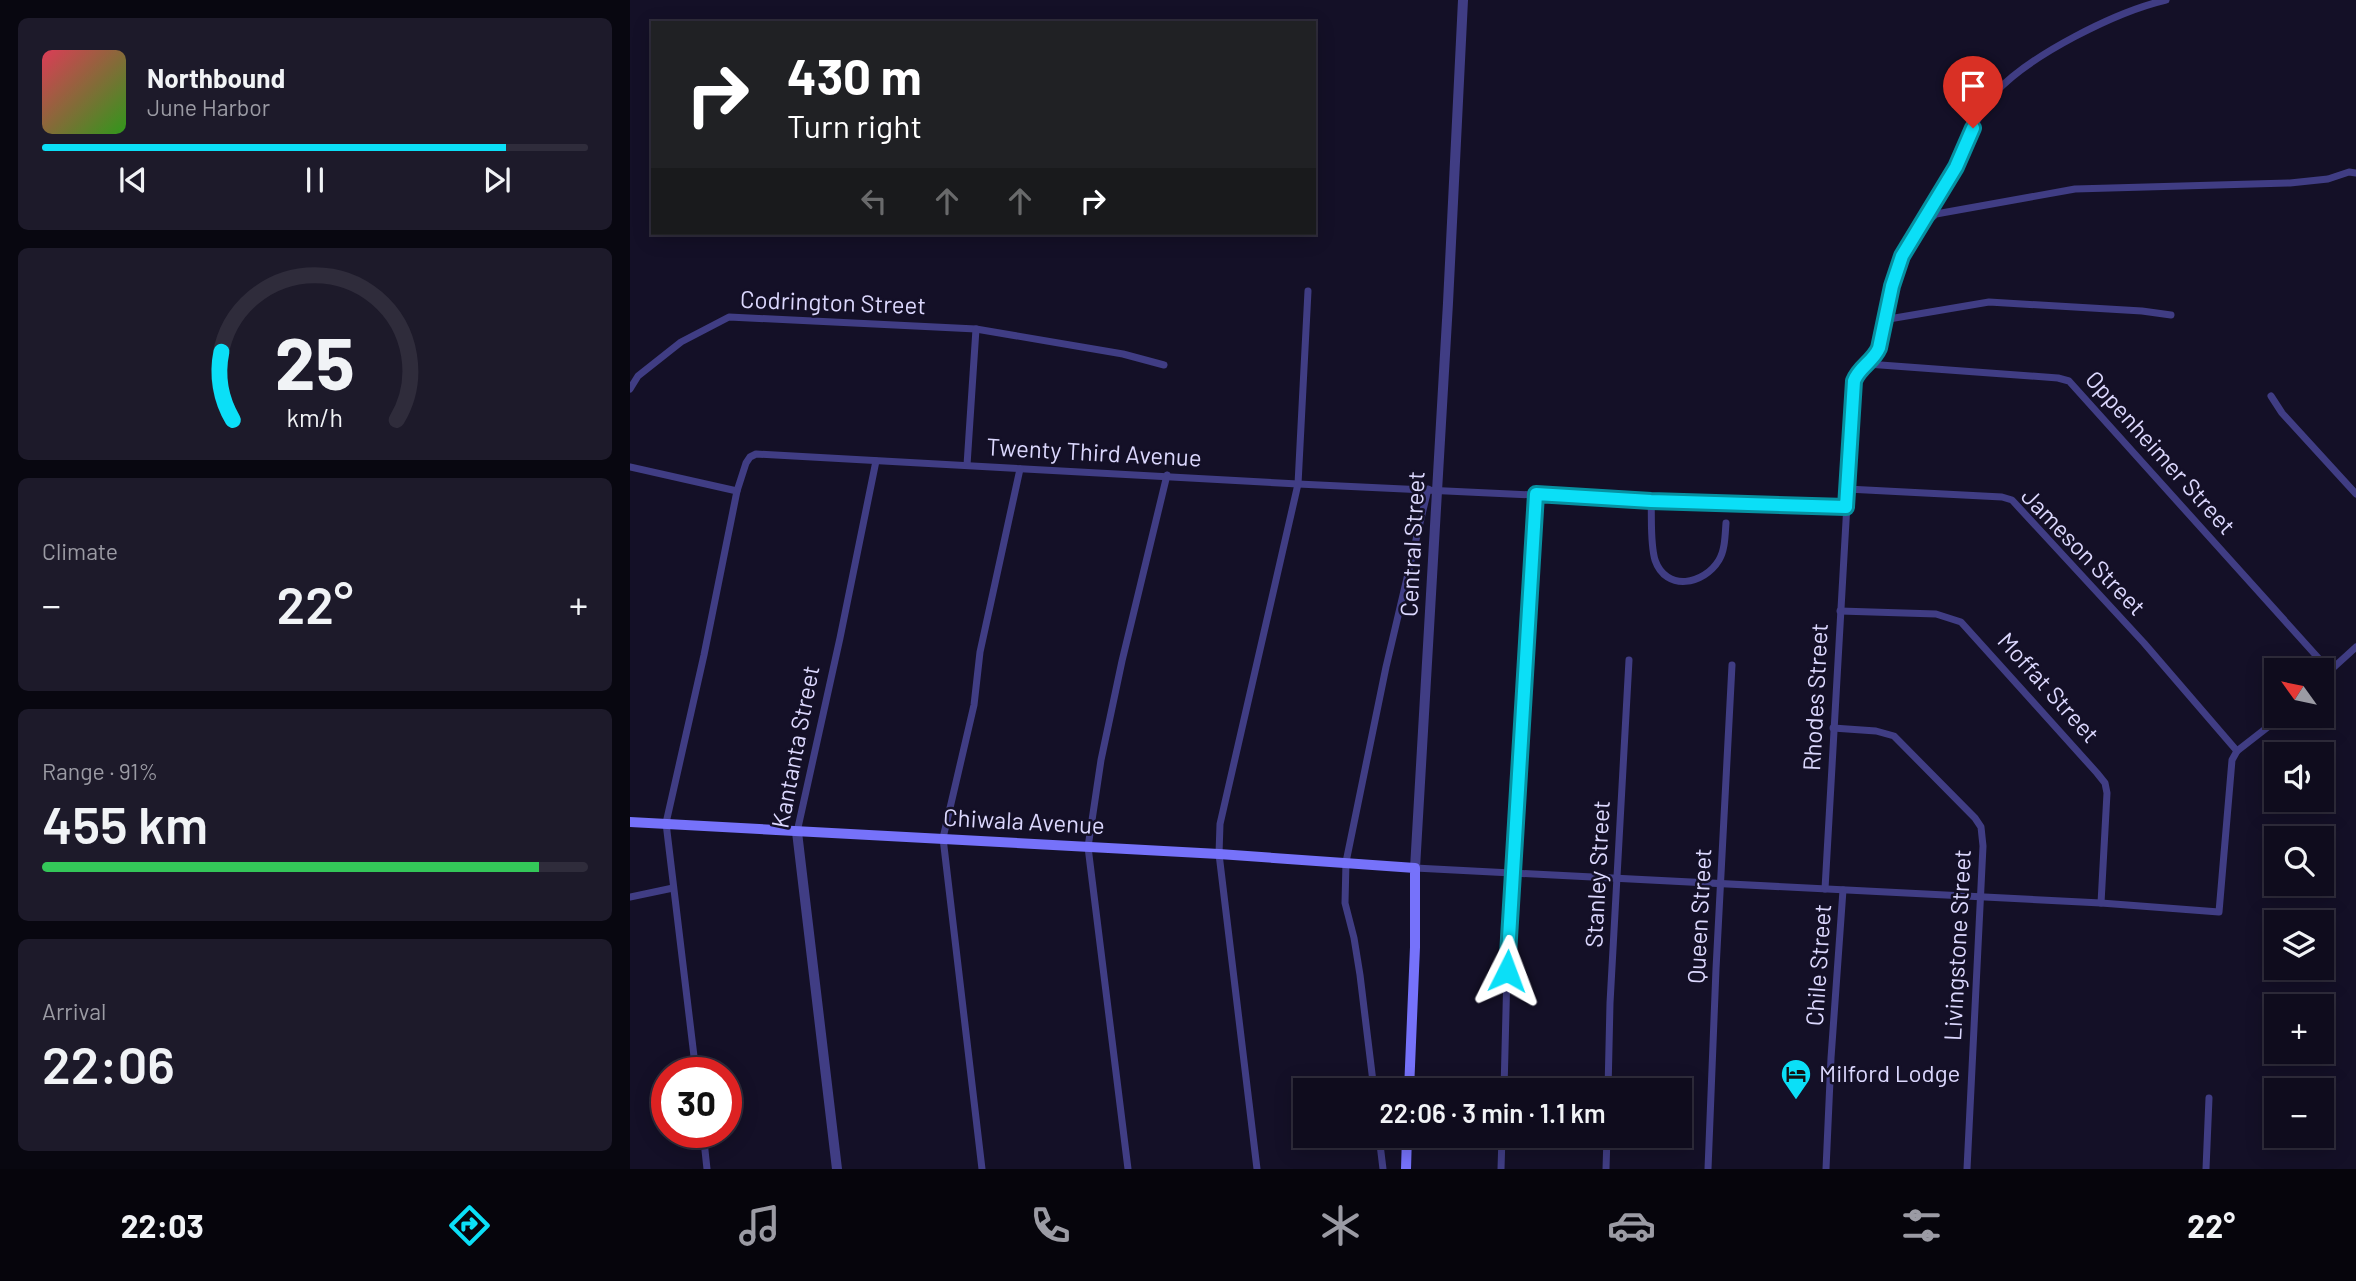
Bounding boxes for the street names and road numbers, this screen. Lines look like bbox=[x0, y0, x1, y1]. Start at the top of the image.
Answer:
street label: Codrington Street bbox=[740, 284, 927, 319]
street label: Oppenheimer Street bbox=[2080, 364, 2242, 540]
street label: Twenty Third Avenue bbox=[986, 431, 1202, 472]
street label: Central Street bbox=[1393, 470, 1430, 617]
street label: Jameson Street bbox=[2016, 481, 2152, 621]
street label: Rhodes Street bbox=[1796, 622, 1833, 772]
street label: Moffat Street bbox=[1992, 626, 2106, 748]
street label: Kantanta Street bbox=[765, 663, 825, 831]
street label: Stanley Street bbox=[1578, 800, 1615, 948]
street label: Chiwala Avenue bbox=[943, 802, 1106, 839]
street label: Queen Street bbox=[1680, 847, 1717, 984]
street label: Livingstone Street bbox=[1937, 848, 1976, 1041]
street label: Chile Street bbox=[1799, 903, 1836, 1027]

